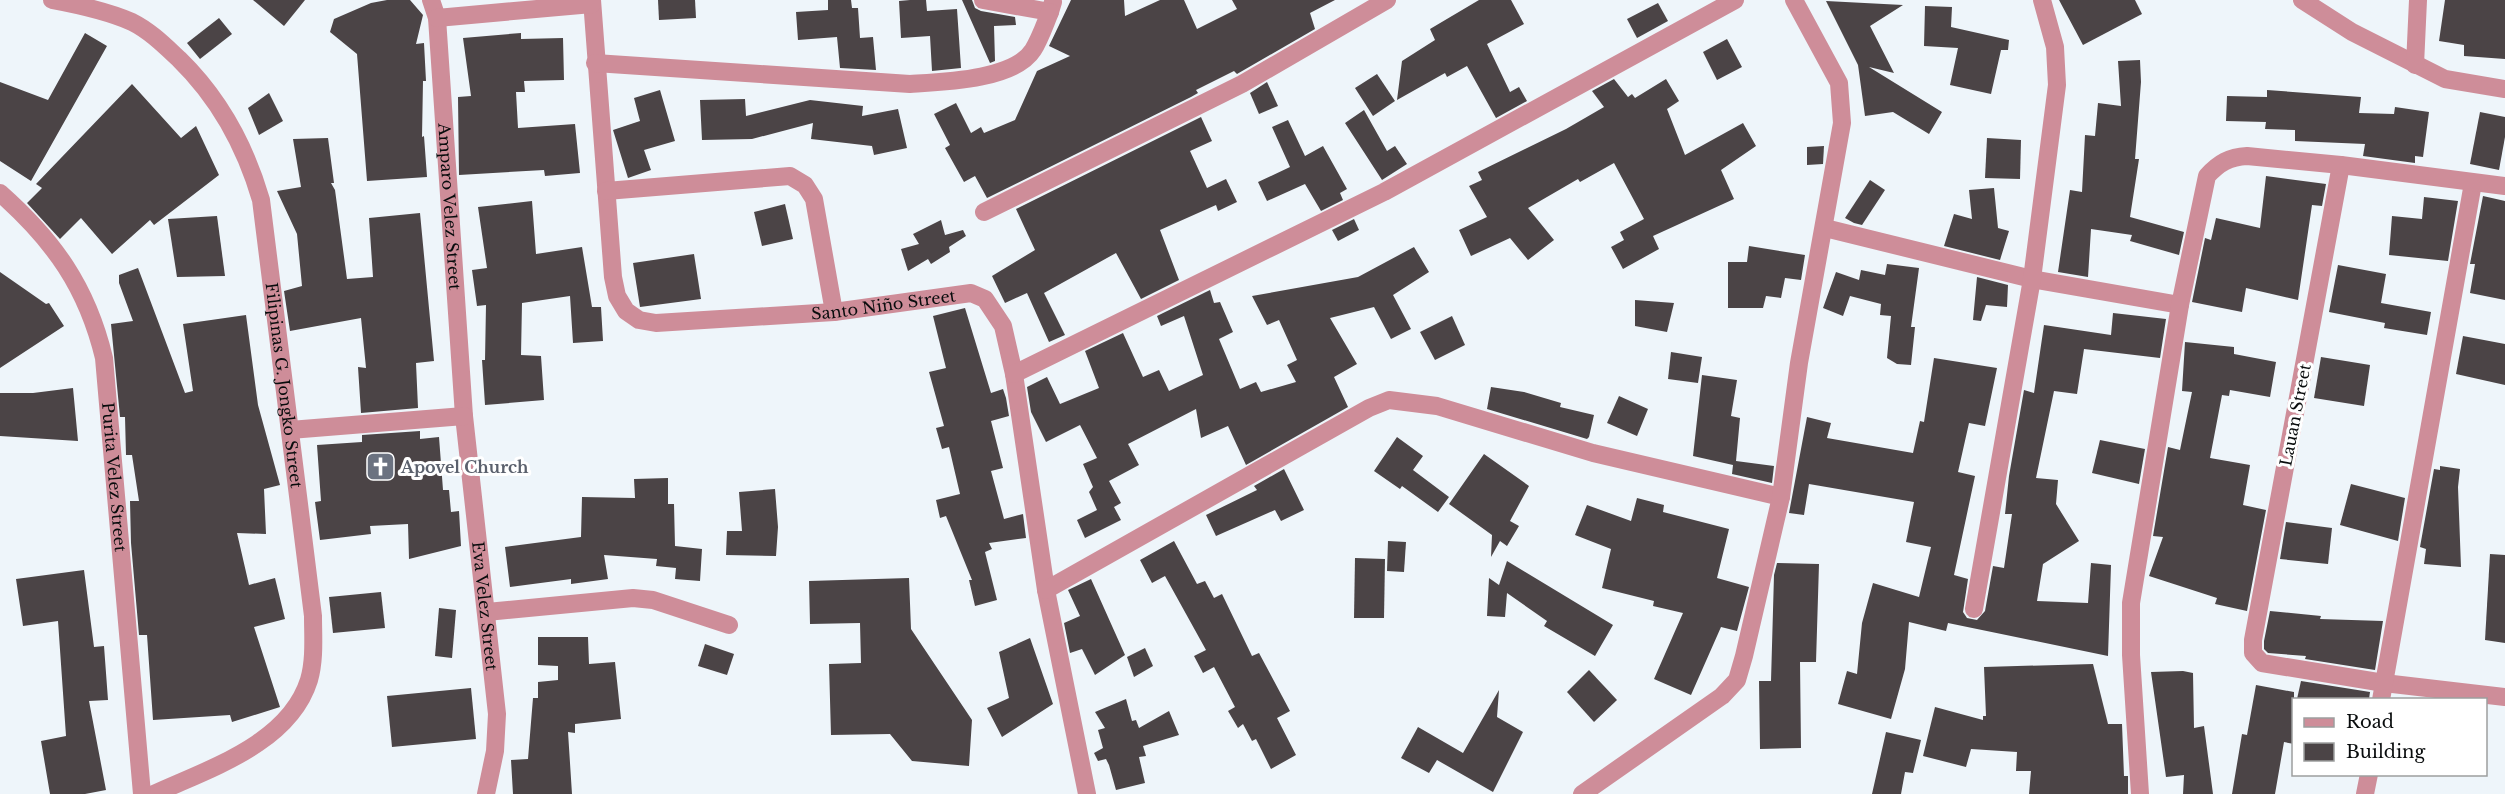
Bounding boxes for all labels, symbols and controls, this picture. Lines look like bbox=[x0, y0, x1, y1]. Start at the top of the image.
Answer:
street label: Amparo Velez Street bbox=[434, 121, 465, 291]
street label: Filipinas G. Jongko Street bbox=[261, 281, 307, 489]
street label: Santo Niño Street bbox=[811, 285, 957, 323]
street label: Lauan Street bbox=[2275, 362, 2315, 468]
street label: Purita Velez Street bbox=[98, 401, 131, 553]
church icon: Apovel Church bbox=[364, 451, 396, 483]
place label: Apovel Church bbox=[400, 457, 529, 477]
street label: Eva Velez Street bbox=[468, 540, 502, 672]
legend bbox=[2292, 698, 2487, 776]
text: Road bbox=[2346, 711, 2394, 733]
text: Building bbox=[2346, 741, 2425, 763]

